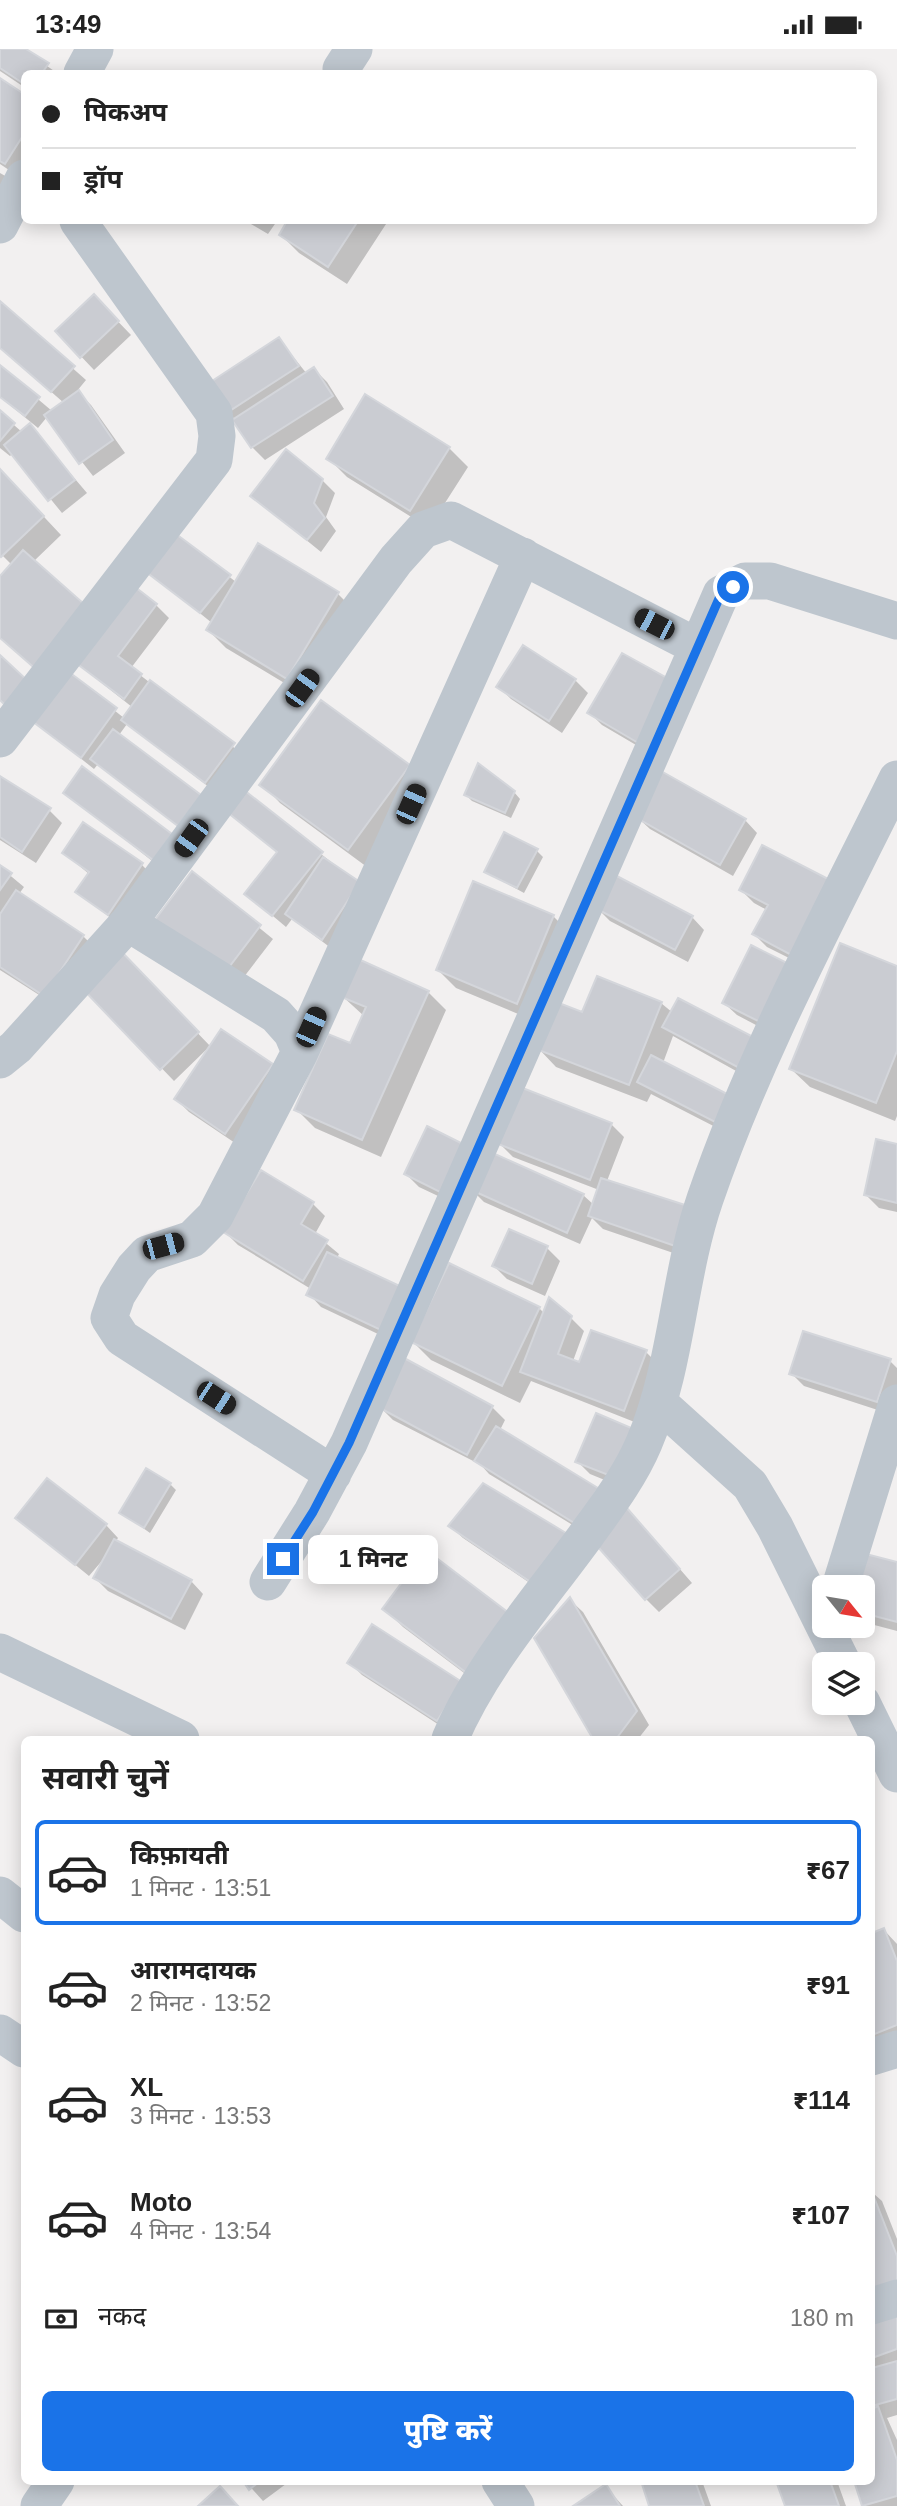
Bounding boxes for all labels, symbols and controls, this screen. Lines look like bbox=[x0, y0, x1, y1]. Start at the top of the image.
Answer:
text: 13:49 bbox=[35, 9, 102, 39]
text: पिकअप bbox=[84, 97, 167, 127]
text: ड्रॉप bbox=[84, 164, 122, 194]
route start bbox=[717, 571, 749, 603]
car bbox=[631, 605, 678, 643]
car bbox=[282, 665, 323, 711]
car bbox=[393, 781, 430, 827]
car bbox=[171, 815, 212, 861]
car bbox=[293, 1004, 330, 1050]
car bbox=[140, 1230, 187, 1262]
car bbox=[193, 1378, 240, 1418]
callout: 1 मिनट bbox=[308, 1535, 437, 1583]
route end bbox=[267, 1543, 299, 1575]
text: 1 मिनट bbox=[339, 1546, 407, 1572]
north arrow bbox=[812, 1575, 875, 1638]
map controls bbox=[812, 1575, 875, 1715]
button: layers bbox=[812, 1652, 875, 1715]
text: सवारी चुनें bbox=[42, 1760, 169, 1796]
text: किफ़ायती bbox=[130, 1840, 229, 1870]
icon: car bbox=[46, 1841, 109, 1904]
text: ₹67 bbox=[806, 1855, 850, 1885]
text: 1 मिनट · 13:51 bbox=[130, 1875, 271, 1901]
text: आरामदायक bbox=[130, 1955, 256, 1985]
icon: car bbox=[46, 1956, 109, 2019]
text: ₹91 bbox=[806, 1970, 850, 2000]
text: 2 मिनट · 13:52 bbox=[130, 1990, 271, 2016]
icon: car bbox=[46, 2071, 109, 2134]
text: XL bbox=[130, 2072, 163, 2102]
text: ₹114 bbox=[793, 2085, 850, 2115]
text: 3 मिनट · 13:53 bbox=[130, 2103, 271, 2129]
icon: car bbox=[46, 2186, 109, 2249]
text: Moto bbox=[130, 2187, 192, 2217]
text: ₹107 bbox=[792, 2200, 850, 2230]
text: 4 मिनट · 13:54 bbox=[130, 2218, 271, 2244]
icon: cash bbox=[42, 2300, 80, 2338]
text: नकद bbox=[98, 2301, 146, 2331]
text: 180 m bbox=[790, 2305, 854, 2331]
button: पुष्टि करें bbox=[42, 2391, 854, 2471]

